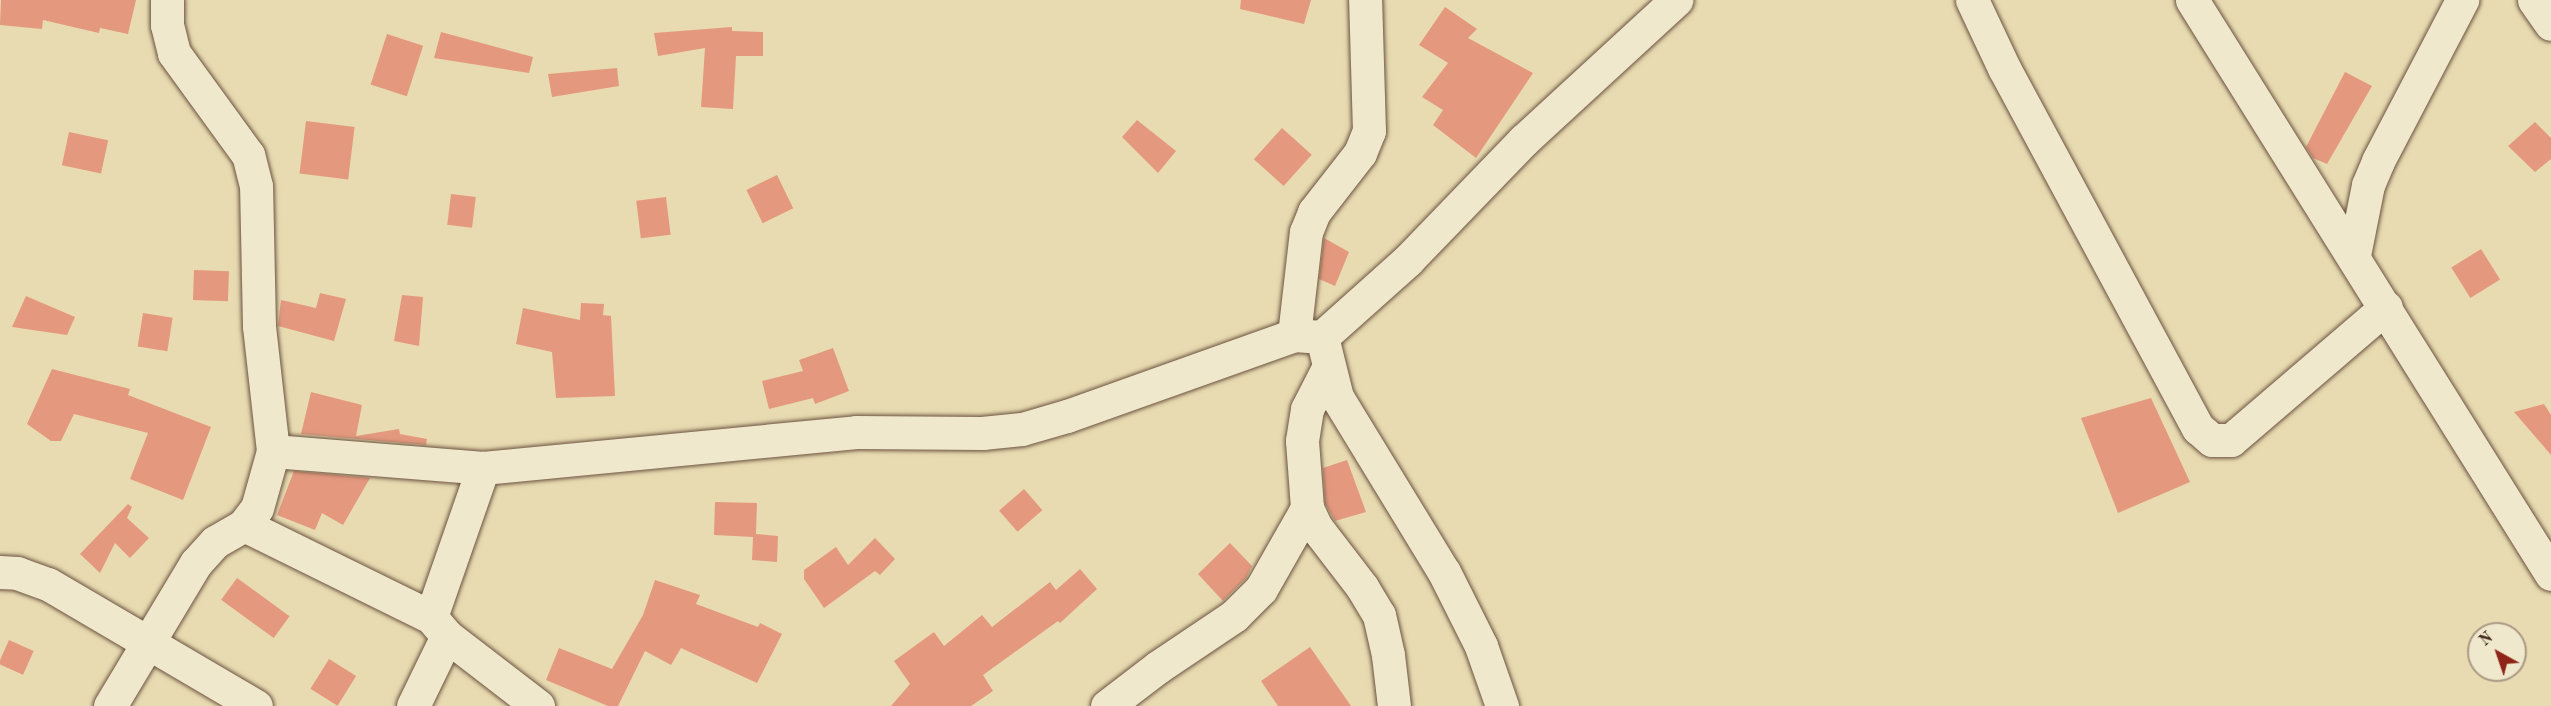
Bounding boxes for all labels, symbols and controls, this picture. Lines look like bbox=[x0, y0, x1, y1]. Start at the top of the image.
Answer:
north arrow bbox=[2467, 622, 2527, 682]
text: N bbox=[2477, 630, 2497, 650]

